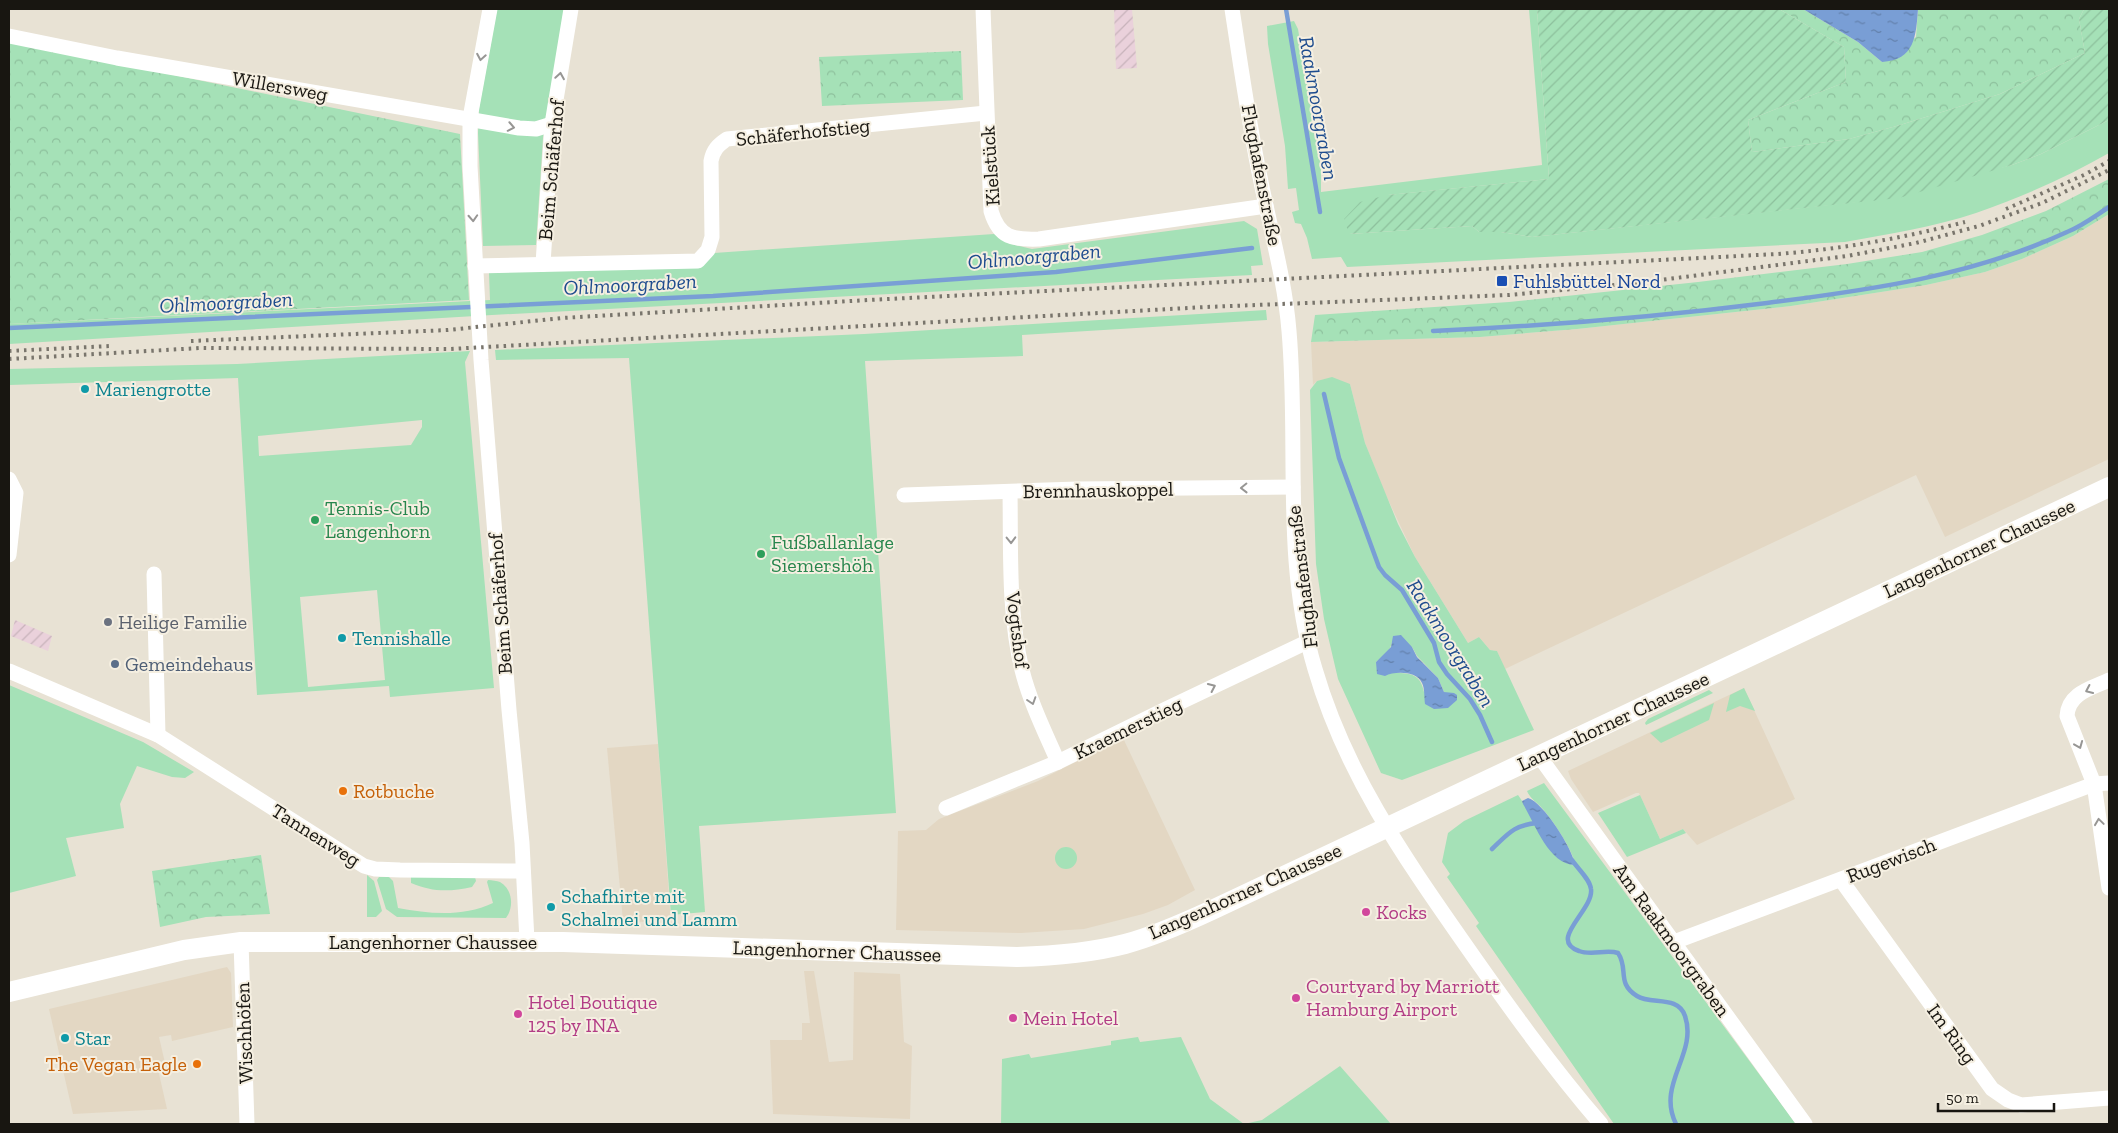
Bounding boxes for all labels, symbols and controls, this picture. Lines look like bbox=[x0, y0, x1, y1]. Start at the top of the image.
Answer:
water label: Raakmoorgraben bbox=[1294, 34, 1344, 182]
one-way arrow bbox=[476, 52, 486, 61]
street label: Willersweg bbox=[230, 66, 330, 106]
one-way arrow bbox=[554, 72, 564, 81]
street label: Beim Schäferhof bbox=[533, 97, 569, 241]
street label: Flughafenstraße bbox=[1237, 102, 1287, 248]
street label: Schäferhofstieg bbox=[735, 113, 871, 151]
one-way arrow bbox=[507, 121, 515, 131]
street label: Kielstück bbox=[975, 125, 1005, 207]
one-way arrow bbox=[467, 214, 478, 222]
water label: Ohlmoorgraben bbox=[966, 238, 1102, 274]
water label: Ohlmoorgraben bbox=[563, 268, 697, 300]
place label: Fuhlsbüttel Nord bbox=[1513, 269, 1661, 293]
marker: Fuhlsbüttel Nord bbox=[1495, 274, 1509, 288]
water label: Ohlmoorgraben bbox=[159, 286, 293, 318]
place label: Mariengrotte bbox=[95, 377, 211, 401]
marker: Mariengrotte bbox=[79, 383, 91, 395]
street label: Brennhauskoppel bbox=[1022, 477, 1174, 503]
one-way arrow bbox=[1240, 483, 1248, 493]
street label: Langenhorner Chaussee bbox=[1879, 493, 2079, 603]
place label: Tennis-Club Langenhorn bbox=[325, 496, 431, 543]
street label: Flughafenstraße bbox=[1281, 504, 1323, 650]
marker: Tennis-Club Langenhorn bbox=[309, 514, 321, 526]
place label: Fußballanlage Siemershöh bbox=[771, 530, 894, 577]
street label: Beim Schäferhof bbox=[483, 531, 517, 675]
one-way arrow bbox=[1006, 537, 1016, 545]
marker: Fußballanlage Siemershöh bbox=[755, 548, 767, 560]
water label: Raakmoorgraben bbox=[1402, 574, 1500, 712]
street label: Vogtshof bbox=[1001, 589, 1035, 671]
place label: Heilige Familie bbox=[118, 610, 247, 634]
marker: Heilige Familie bbox=[102, 616, 114, 628]
place label: Tennishalle bbox=[352, 626, 451, 650]
marker: Tennishalle bbox=[336, 632, 348, 644]
place label: Gemeindehaus bbox=[125, 652, 253, 676]
marker: Gemeindehaus bbox=[109, 658, 121, 670]
street label: Langenhorner Chaussee bbox=[1513, 666, 1713, 776]
one-way arrow bbox=[1207, 683, 1216, 693]
one-way arrow bbox=[2085, 683, 2094, 694]
street label: Kraemerstieg bbox=[1070, 691, 1186, 765]
one-way arrow bbox=[1026, 696, 1036, 704]
one-way arrow bbox=[2073, 740, 2083, 749]
place label: Rotbuche bbox=[353, 779, 435, 803]
marker: Rotbuche bbox=[337, 785, 349, 797]
street label: Tannenweg bbox=[267, 798, 365, 872]
one-way arrow bbox=[2094, 818, 2105, 826]
street label: Rugewisch bbox=[1843, 832, 1940, 888]
street label: Langenhorner Chaussee bbox=[1145, 838, 1345, 944]
street label: Am Raakmoorgraben bbox=[1608, 859, 1736, 1022]
place label: Schafhirte mit Schalmei und Lamm bbox=[561, 884, 738, 931]
place label: Kocks bbox=[1376, 900, 1427, 924]
marker: Schafhirte mit Schalmei und Lamm bbox=[545, 901, 557, 913]
marker: Kocks bbox=[1360, 906, 1372, 918]
street label: Langenhorner Chaussee bbox=[329, 930, 537, 954]
street label: Langenhorner Chaussee bbox=[732, 935, 942, 967]
place label: Courtyard by Marriott Hamburg Airport bbox=[1306, 974, 1500, 1021]
street label: Wischhöfen bbox=[230, 981, 258, 1084]
place label: Hotel Boutique 125 by INA bbox=[528, 990, 657, 1037]
marker: Courtyard by Marriott Hamburg Airport bbox=[1290, 992, 1302, 1004]
street label: Im Ring bbox=[1922, 999, 1982, 1069]
place label: Mein Hotel bbox=[1023, 1006, 1118, 1030]
marker: Hotel Boutique 125 by INA bbox=[512, 1008, 524, 1020]
marker: Mein Hotel bbox=[1007, 1012, 1019, 1024]
place label: Star bbox=[75, 1026, 111, 1050]
marker: Star bbox=[59, 1032, 71, 1044]
place label: The Vegan Eagle bbox=[45, 1052, 187, 1076]
marker: The Vegan Eagle bbox=[191, 1058, 203, 1070]
scale bar bbox=[1938, 1080, 2054, 1112]
text: 50 m bbox=[1946, 1089, 1979, 1107]

